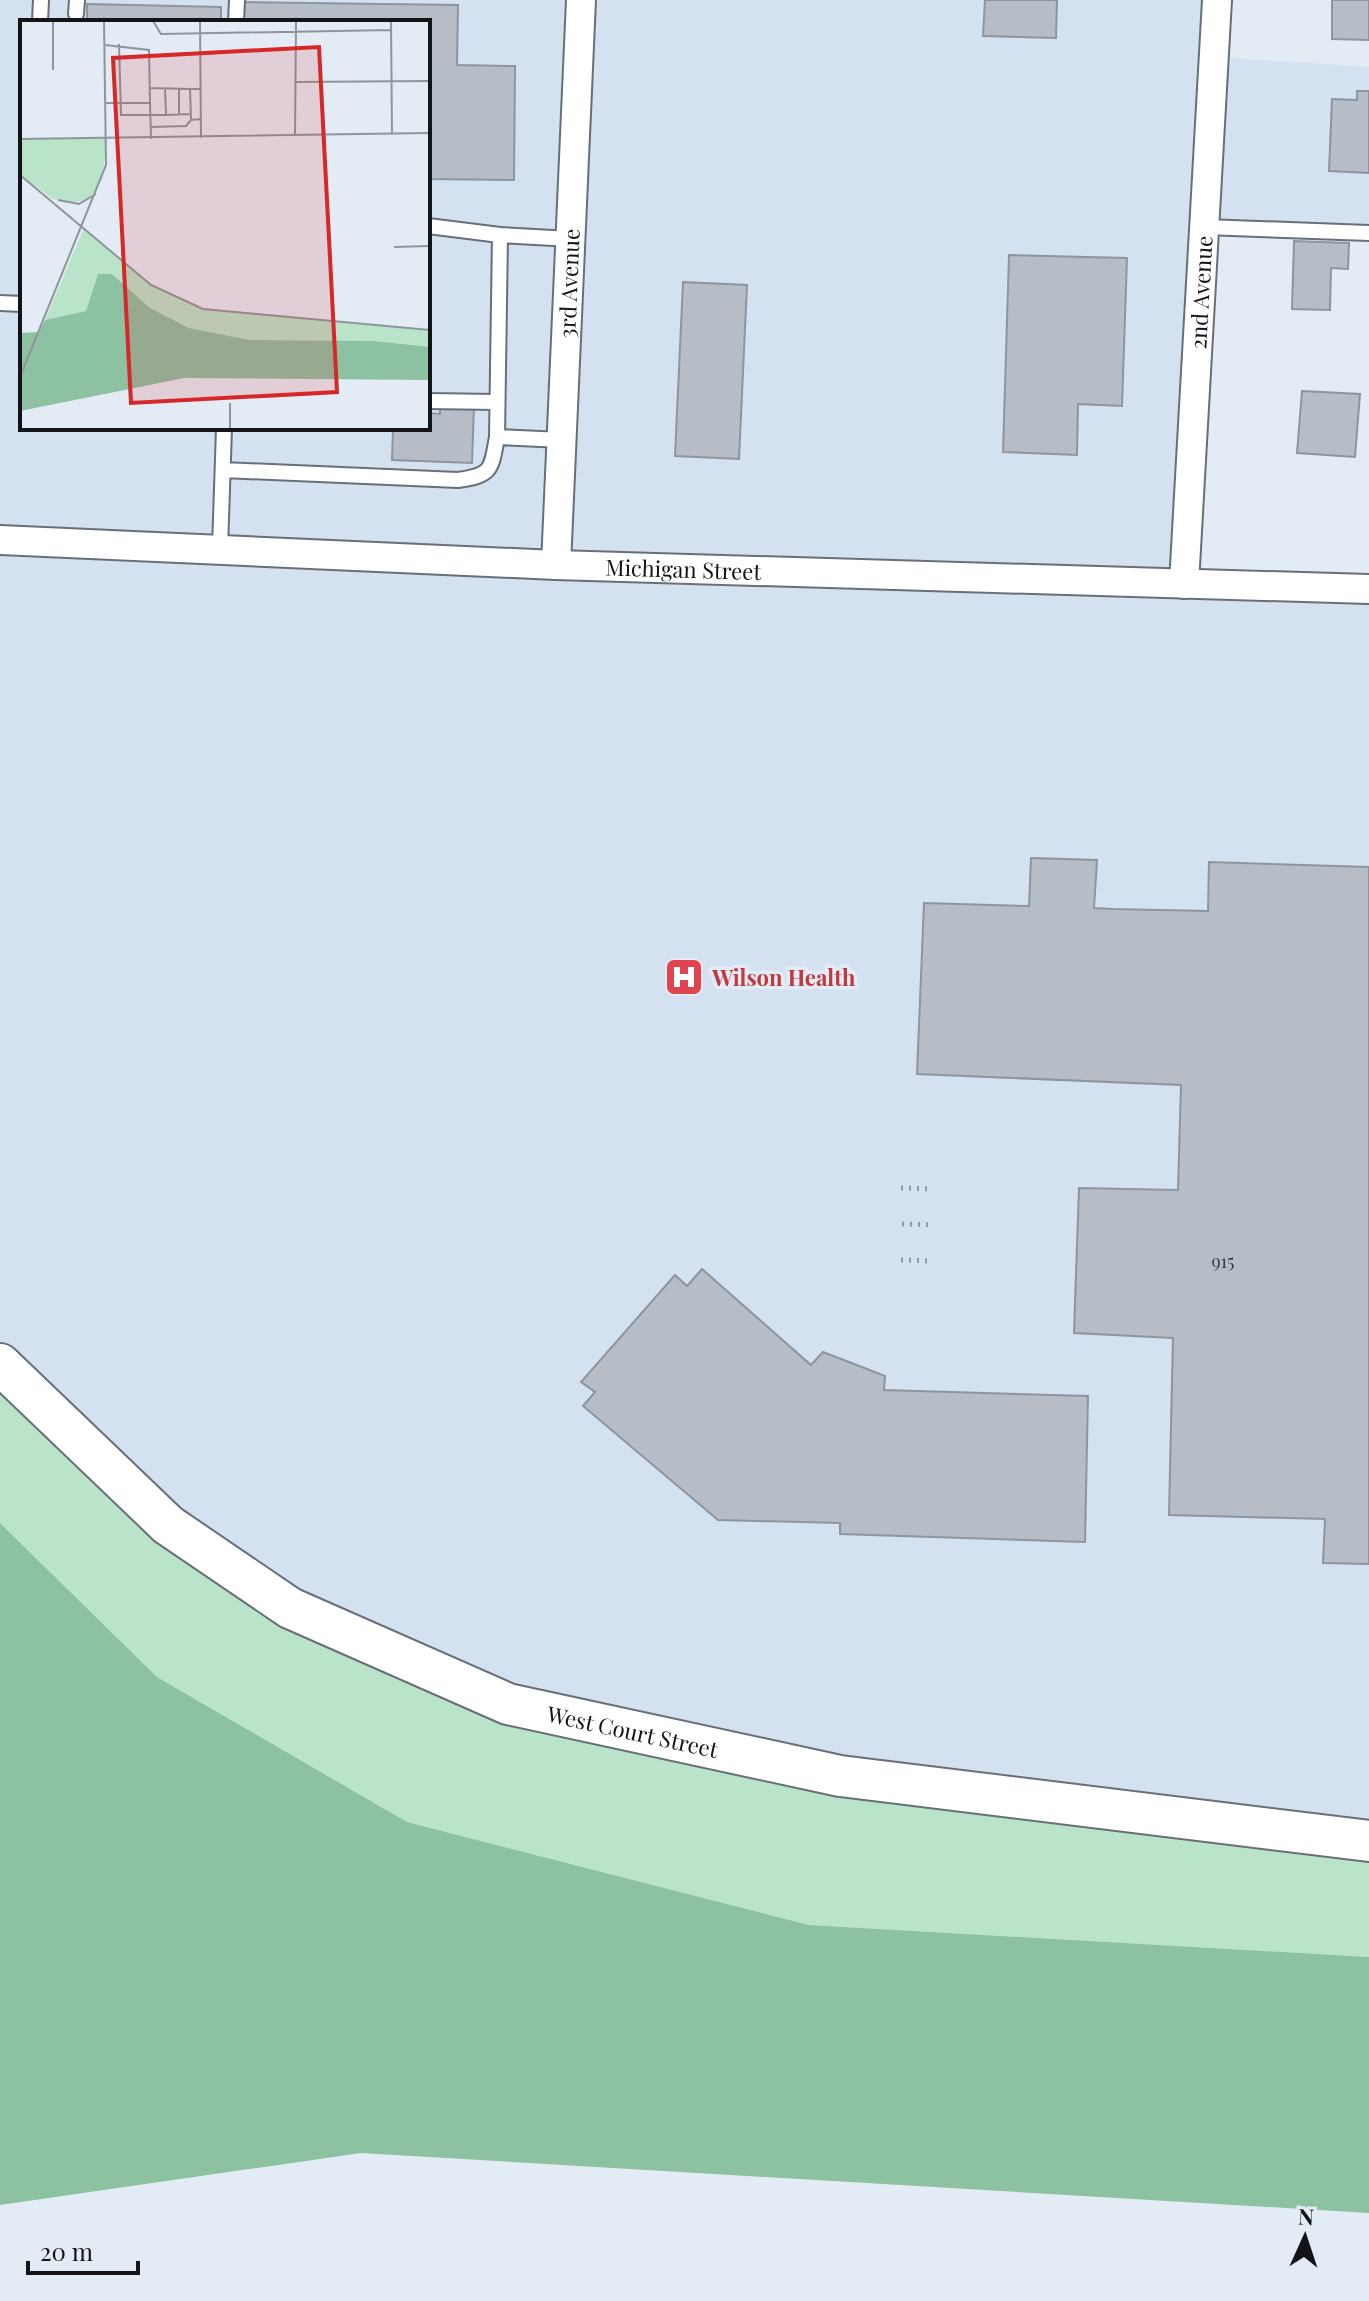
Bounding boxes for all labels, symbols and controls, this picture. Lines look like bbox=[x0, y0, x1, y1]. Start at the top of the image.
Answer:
inset map bbox=[20, 20, 430, 430]
street label: 3rd Avenue bbox=[551, 228, 586, 339]
street label: 2nd Avenue bbox=[1182, 235, 1219, 350]
street label: Michigan Street bbox=[605, 551, 763, 586]
hospital icon: Wilson Health bbox=[663, 956, 705, 998]
place label: Wilson Health bbox=[711, 962, 856, 992]
house number: 915 bbox=[1211, 1249, 1235, 1273]
street label: West Court Street bbox=[543, 1698, 722, 1764]
north arrow bbox=[1265, 2197, 1345, 2277]
text: N bbox=[1297, 2201, 1315, 2231]
scale bar bbox=[28, 2225, 138, 2275]
text: 20 m bbox=[40, 2235, 93, 2267]

